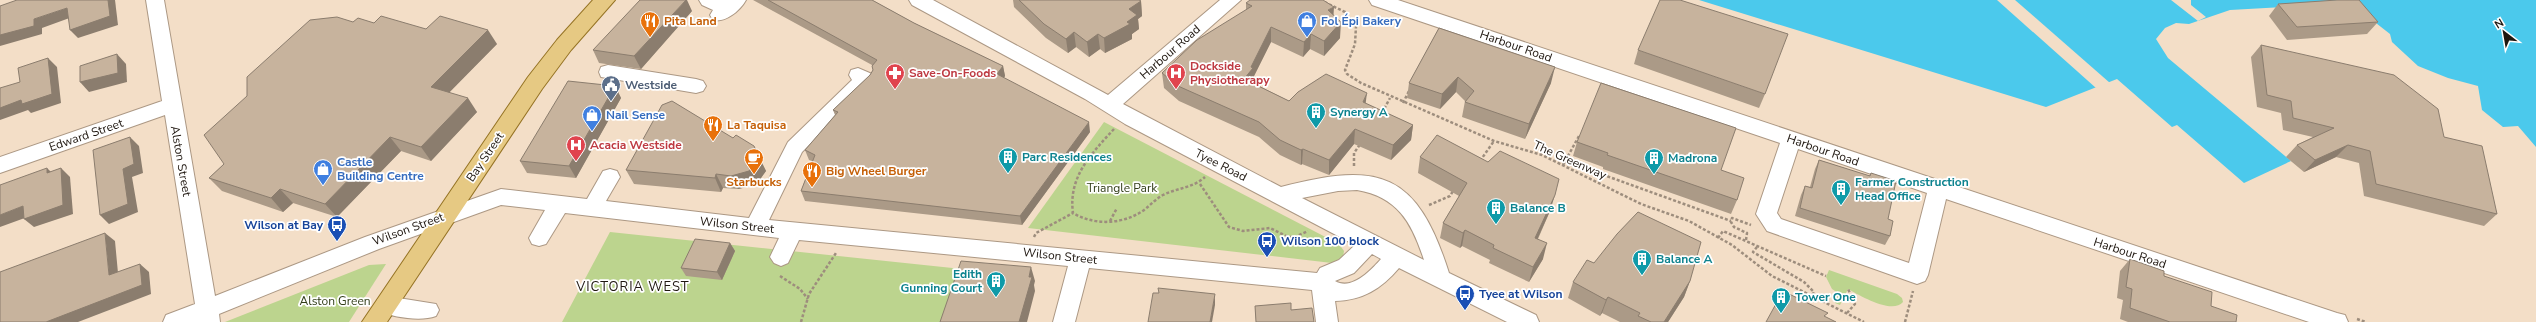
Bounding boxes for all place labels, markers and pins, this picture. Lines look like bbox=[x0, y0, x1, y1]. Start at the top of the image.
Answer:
restaurant icon: Pita Land bbox=[639, 10, 661, 38]
shop icon: Fol Épi Bakery bbox=[1296, 10, 1318, 38]
place label: Pita Land bbox=[664, 13, 717, 29]
place label: Fol Épi Bakery bbox=[1321, 13, 1402, 29]
place label: Dockside Physiotherapy bbox=[1190, 58, 1270, 88]
pharmacy icon: Save-On-Foods bbox=[884, 62, 906, 90]
hospital icon: Dockside Physiotherapy bbox=[1165, 62, 1187, 90]
place label: Save-On-Foods bbox=[909, 65, 996, 81]
public building icon: Westside bbox=[600, 74, 622, 102]
place label: Westside bbox=[625, 77, 678, 93]
building icon: Synergy A bbox=[1305, 101, 1327, 129]
shop icon: Nail Sense bbox=[581, 104, 603, 132]
place label: Synergy A bbox=[1330, 104, 1388, 120]
place label: Nail Sense bbox=[606, 107, 666, 123]
restaurant icon: La Taquisa bbox=[702, 114, 724, 142]
place label: La Taquisa bbox=[727, 117, 786, 133]
hospital icon: Acacia Westside bbox=[565, 134, 587, 162]
place label: Acacia Westside bbox=[590, 137, 682, 153]
building icon: Parc Residences bbox=[997, 146, 1019, 174]
cafe icon: Starbucks bbox=[743, 147, 765, 175]
building icon: Madrona bbox=[1643, 147, 1665, 175]
place label: Parc Residences bbox=[1022, 149, 1112, 165]
place label: Madrona bbox=[1668, 150, 1717, 166]
place label: Castle Building Centre bbox=[337, 154, 424, 184]
shop icon: Castle Building Centre bbox=[312, 158, 334, 186]
restaurant icon: Big Wheel Burger bbox=[801, 160, 823, 188]
place label: Big Wheel Burger bbox=[826, 163, 927, 179]
place label: Starbucks bbox=[726, 174, 782, 190]
place label: Farmer Construction Head Office bbox=[1855, 174, 1969, 204]
building icon: Farmer Construction Head Office bbox=[1830, 178, 1852, 206]
building icon: Balance B bbox=[1485, 197, 1507, 225]
place label: Balance B bbox=[1510, 200, 1566, 216]
bus stop icon: Wilson at Bay bbox=[326, 214, 348, 242]
place label: Wilson at Bay bbox=[244, 217, 324, 233]
bus stop icon: Wilson 100 block bbox=[1256, 230, 1278, 258]
place label: Wilson 100 block bbox=[1281, 233, 1380, 249]
building icon: Balance A bbox=[1631, 248, 1653, 276]
place label: Balance A bbox=[1656, 251, 1713, 267]
place label: Edith Gunning Court bbox=[900, 266, 982, 296]
building icon: Edith Gunning Court bbox=[985, 270, 1007, 298]
bus stop icon: Tyee at Wilson bbox=[1454, 283, 1476, 311]
place label: Tyee at Wilson bbox=[1479, 286, 1563, 302]
building icon: Tower One bbox=[1770, 286, 1792, 314]
place label: Tower One bbox=[1795, 289, 1856, 305]

